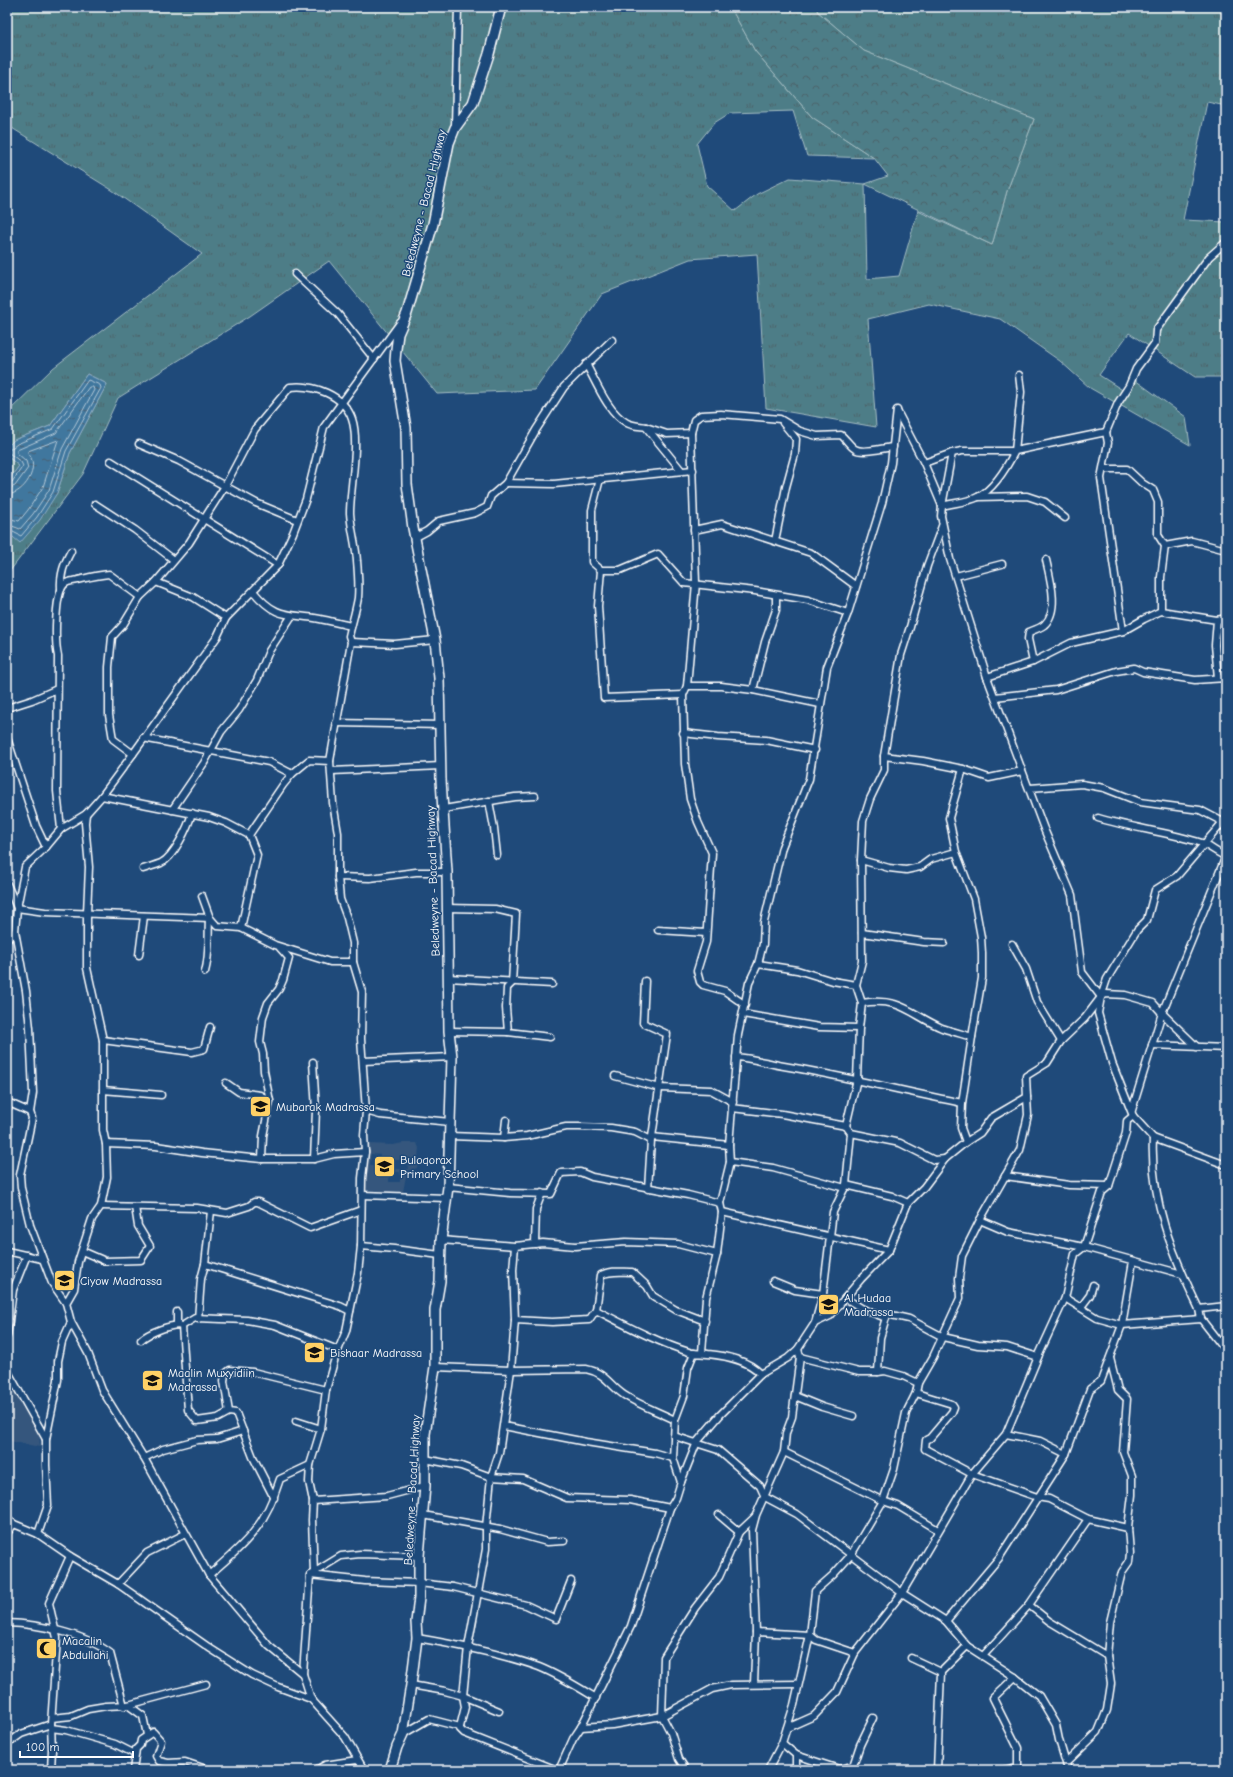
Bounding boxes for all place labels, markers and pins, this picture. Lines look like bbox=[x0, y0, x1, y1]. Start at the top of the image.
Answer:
school or university icon: Mubarak Madrassa bbox=[247, 1094, 273, 1120]
place label: Mubarak Madrassa bbox=[276, 1100, 375, 1114]
place label: Buloqorax Primary School bbox=[400, 1153, 479, 1181]
school or university icon: Buloqorax Primary School bbox=[371, 1154, 397, 1180]
school or university icon: Ciyow Madrassa bbox=[51, 1268, 77, 1294]
place label: Ciyow Madrassa bbox=[80, 1274, 162, 1288]
place label: Al Hudaa Madrassa bbox=[844, 1291, 893, 1319]
school or university icon: Al Hudaa Madrassa bbox=[816, 1292, 842, 1318]
school or university icon: Bishaar Madrassa bbox=[302, 1340, 328, 1366]
place label: Bishaar Madrassa bbox=[330, 1346, 422, 1360]
place label: Maalin Muxyidiin Madrassa bbox=[168, 1366, 255, 1394]
school or university icon: Maalin Muxyidiin Madrassa bbox=[140, 1367, 166, 1393]
place label: Macalin Abdullahi bbox=[62, 1634, 109, 1662]
mosque icon: Macalin Abdullahi bbox=[33, 1635, 59, 1661]

